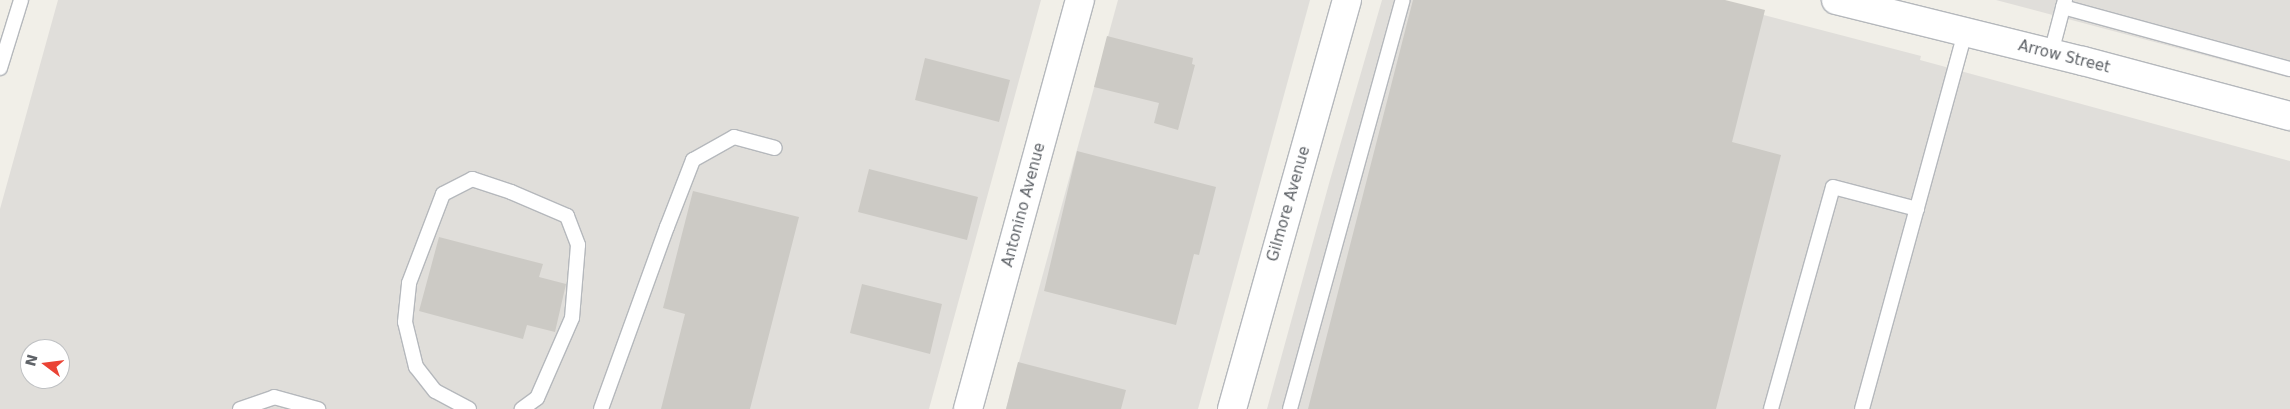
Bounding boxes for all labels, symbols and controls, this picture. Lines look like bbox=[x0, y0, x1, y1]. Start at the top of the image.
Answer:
street label: Arrow Street bbox=[2016, 37, 2112, 77]
street label: Antonino Avenue bbox=[999, 141, 1049, 269]
street label: Gilmore Avenue bbox=[1264, 144, 1314, 264]
north arrow bbox=[20, 339, 70, 389]
text: N bbox=[22, 353, 41, 368]

